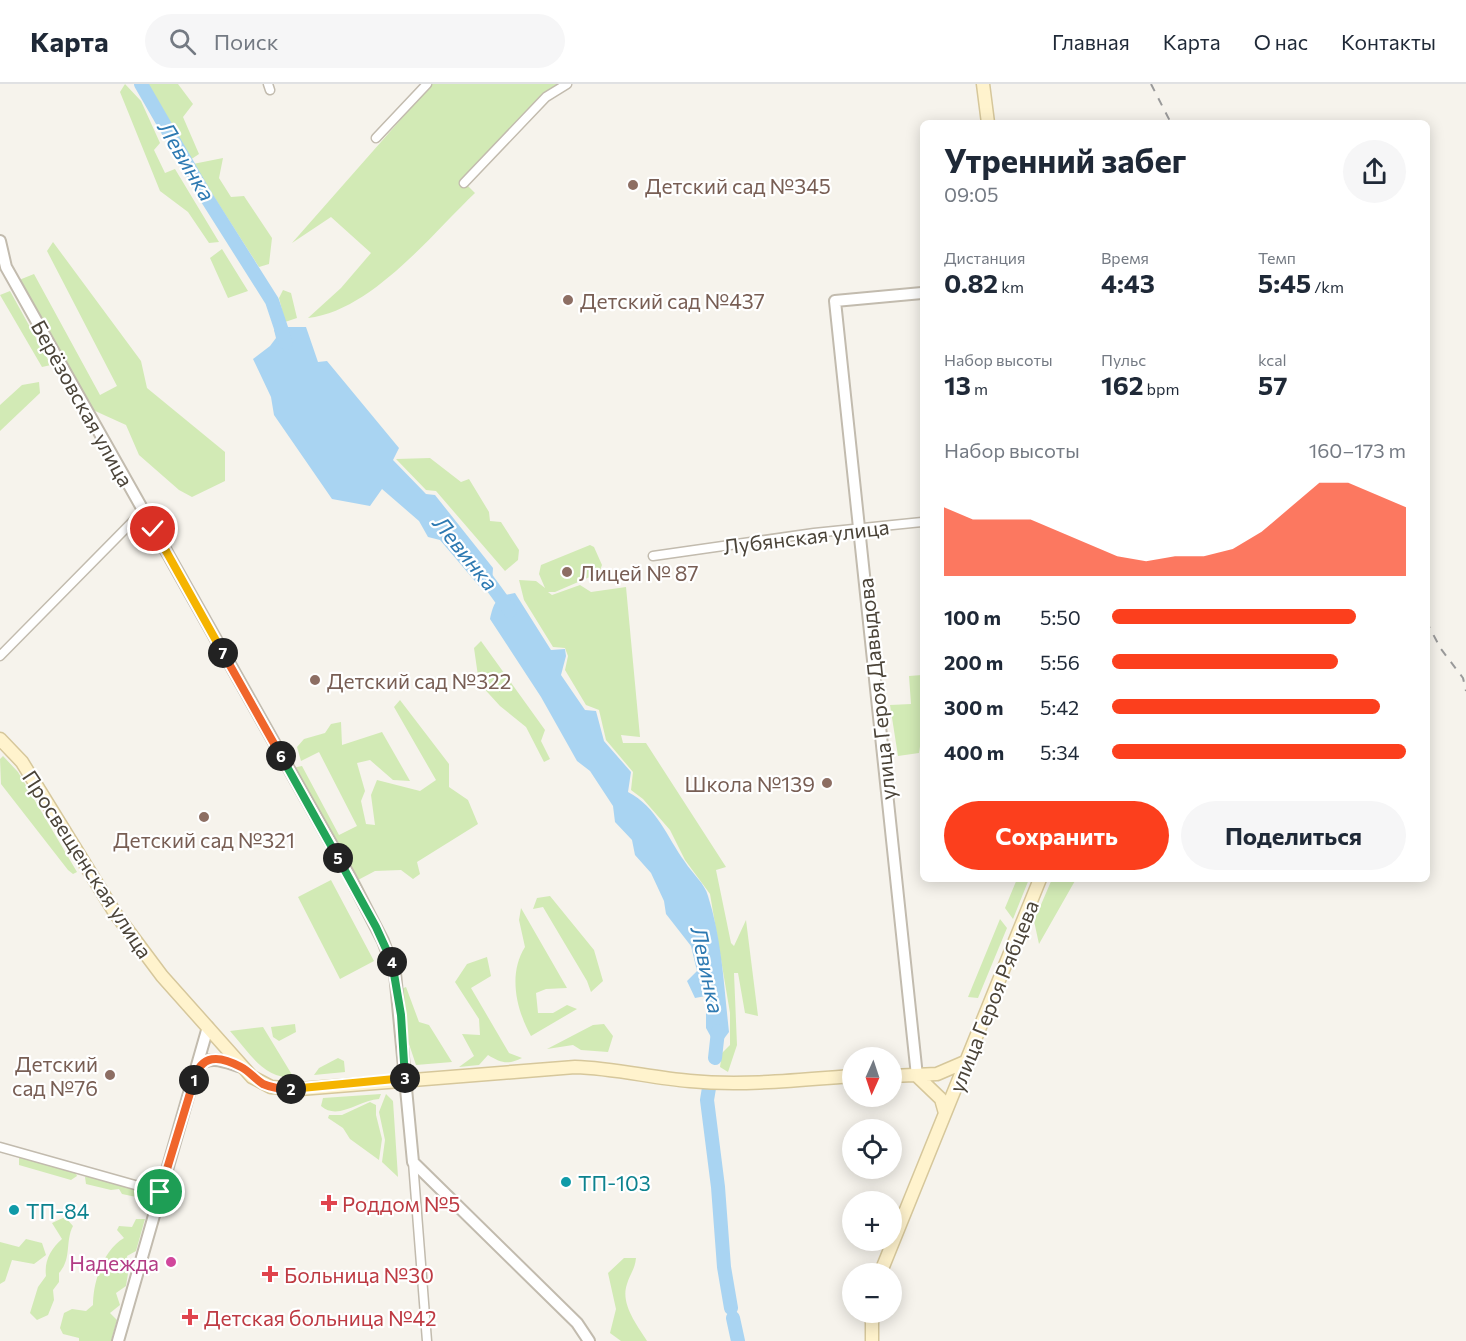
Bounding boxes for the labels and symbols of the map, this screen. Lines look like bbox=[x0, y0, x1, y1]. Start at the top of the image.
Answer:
water label: Левинка bbox=[152, 115, 221, 206]
place label: Детский сад №345 bbox=[645, 173, 831, 198]
marker: Детский сад №345 bbox=[626, 178, 640, 192]
place label: Детский сад №437 bbox=[580, 288, 765, 313]
marker: Детский сад №437 bbox=[561, 293, 575, 307]
street label: Берёзовская улица bbox=[27, 315, 139, 491]
pin bbox=[127, 503, 178, 554]
water label: Левинка bbox=[427, 509, 504, 596]
street label: Лубянская улица bbox=[721, 513, 891, 559]
place label: Лицей № 87 bbox=[579, 560, 699, 585]
marker: Лицей № 87 bbox=[560, 565, 574, 579]
street label: улица Героя Давыдова bbox=[852, 577, 900, 801]
pin: 7 bbox=[208, 638, 238, 668]
place label: Детский сад №322 bbox=[327, 668, 511, 693]
marker: Детский сад №322 bbox=[308, 673, 322, 687]
pin: 6 bbox=[266, 741, 296, 771]
street label: Просвещенская улица bbox=[18, 765, 158, 963]
place label: Школа №139 bbox=[685, 771, 815, 796]
marker: Школа №139 bbox=[820, 776, 834, 790]
marker: Детский сад №321 bbox=[197, 810, 211, 824]
place label: Детский сад №321 bbox=[113, 827, 295, 852]
pin: 5 bbox=[323, 843, 353, 873]
street label: улица Героя Рябцева bbox=[943, 896, 1043, 1096]
water label: Левинка bbox=[685, 923, 730, 1016]
pin: 4 bbox=[377, 947, 407, 977]
north arrow bbox=[842, 1047, 902, 1107]
place label: Детский сад №76 bbox=[12, 1051, 98, 1100]
pin: 3 bbox=[390, 1063, 420, 1093]
pin: 1 bbox=[179, 1065, 209, 1095]
marker: Детский сад №76 bbox=[103, 1068, 117, 1082]
pin: 2 bbox=[276, 1074, 306, 1104]
pin bbox=[134, 1166, 185, 1217]
place label: ТП-103 bbox=[578, 1170, 651, 1195]
marker: ТП-103 bbox=[559, 1175, 573, 1189]
place label: Роддом №5 bbox=[342, 1191, 460, 1216]
marker: Роддом №5 bbox=[320, 1194, 338, 1212]
place label: ТП-84 bbox=[26, 1198, 90, 1223]
marker: ТП-84 bbox=[7, 1203, 21, 1217]
place label: Надежда bbox=[69, 1250, 159, 1275]
marker: Надежда bbox=[164, 1255, 178, 1269]
place label: Больница №30 bbox=[284, 1262, 434, 1287]
marker: Больница №30 bbox=[261, 1265, 279, 1283]
place label: Детская больница №42 bbox=[204, 1305, 437, 1330]
marker: Детская больница №42 bbox=[181, 1308, 199, 1326]

